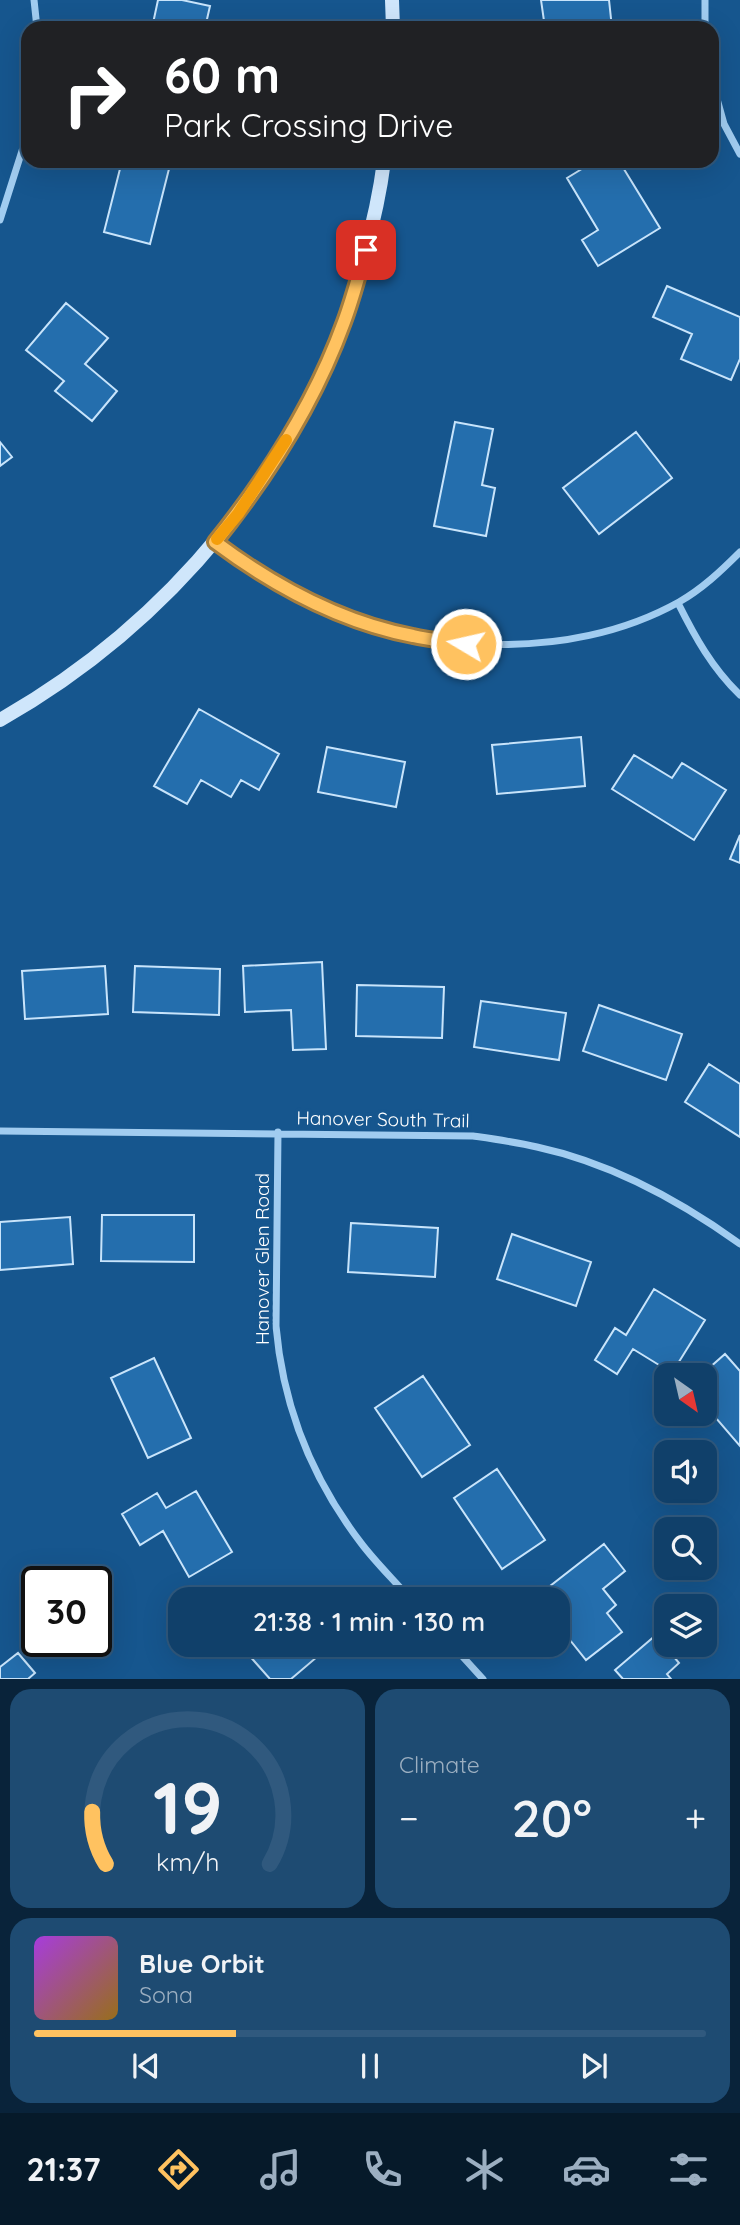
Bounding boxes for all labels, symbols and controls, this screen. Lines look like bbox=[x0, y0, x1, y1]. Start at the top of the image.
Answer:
text: 60 m bbox=[164, 44, 280, 105]
icon: right bbox=[49, 49, 140, 140]
text: Park Crossing Drive bbox=[164, 105, 453, 145]
pin bbox=[336, 220, 396, 280]
icon: arrive bbox=[347, 231, 385, 269]
position arrow bbox=[429, 607, 503, 681]
street label: Hanover South Trail bbox=[296, 1105, 470, 1133]
street label: Hanover Glen Road bbox=[250, 1173, 274, 1345]
north arrow bbox=[654, 1363, 718, 1426]
map controls bbox=[654, 1363, 717, 1657]
button: sound bbox=[654, 1440, 717, 1503]
button: search bbox=[654, 1517, 717, 1580]
speed limit sign: 30 bbox=[21, 1566, 112, 1657]
button: layers bbox=[654, 1594, 717, 1657]
text: 21:38 · 1 min · 130 m bbox=[253, 1605, 485, 1638]
text: Climate bbox=[399, 1750, 480, 1779]
text: 19 bbox=[153, 1762, 222, 1853]
text: 20° bbox=[511, 1785, 592, 1850]
text: − bbox=[399, 1794, 419, 1842]
text: + bbox=[685, 1794, 706, 1842]
text: km/h bbox=[156, 1846, 219, 1877]
text: Blue Orbit bbox=[139, 1947, 265, 1980]
text: Sona bbox=[139, 1980, 193, 2009]
icon: previous bbox=[127, 2047, 165, 2085]
icon: pause bbox=[351, 2047, 389, 2085]
icon: next bbox=[575, 2047, 613, 2085]
icon: directions bbox=[154, 2145, 203, 2194]
icon: music bbox=[256, 2145, 305, 2194]
icon: phone bbox=[358, 2145, 407, 2194]
icon: climate bbox=[460, 2145, 509, 2194]
icon: car bbox=[562, 2145, 611, 2194]
icon: filters bbox=[664, 2145, 713, 2194]
text: 21:37 bbox=[27, 2149, 101, 2189]

